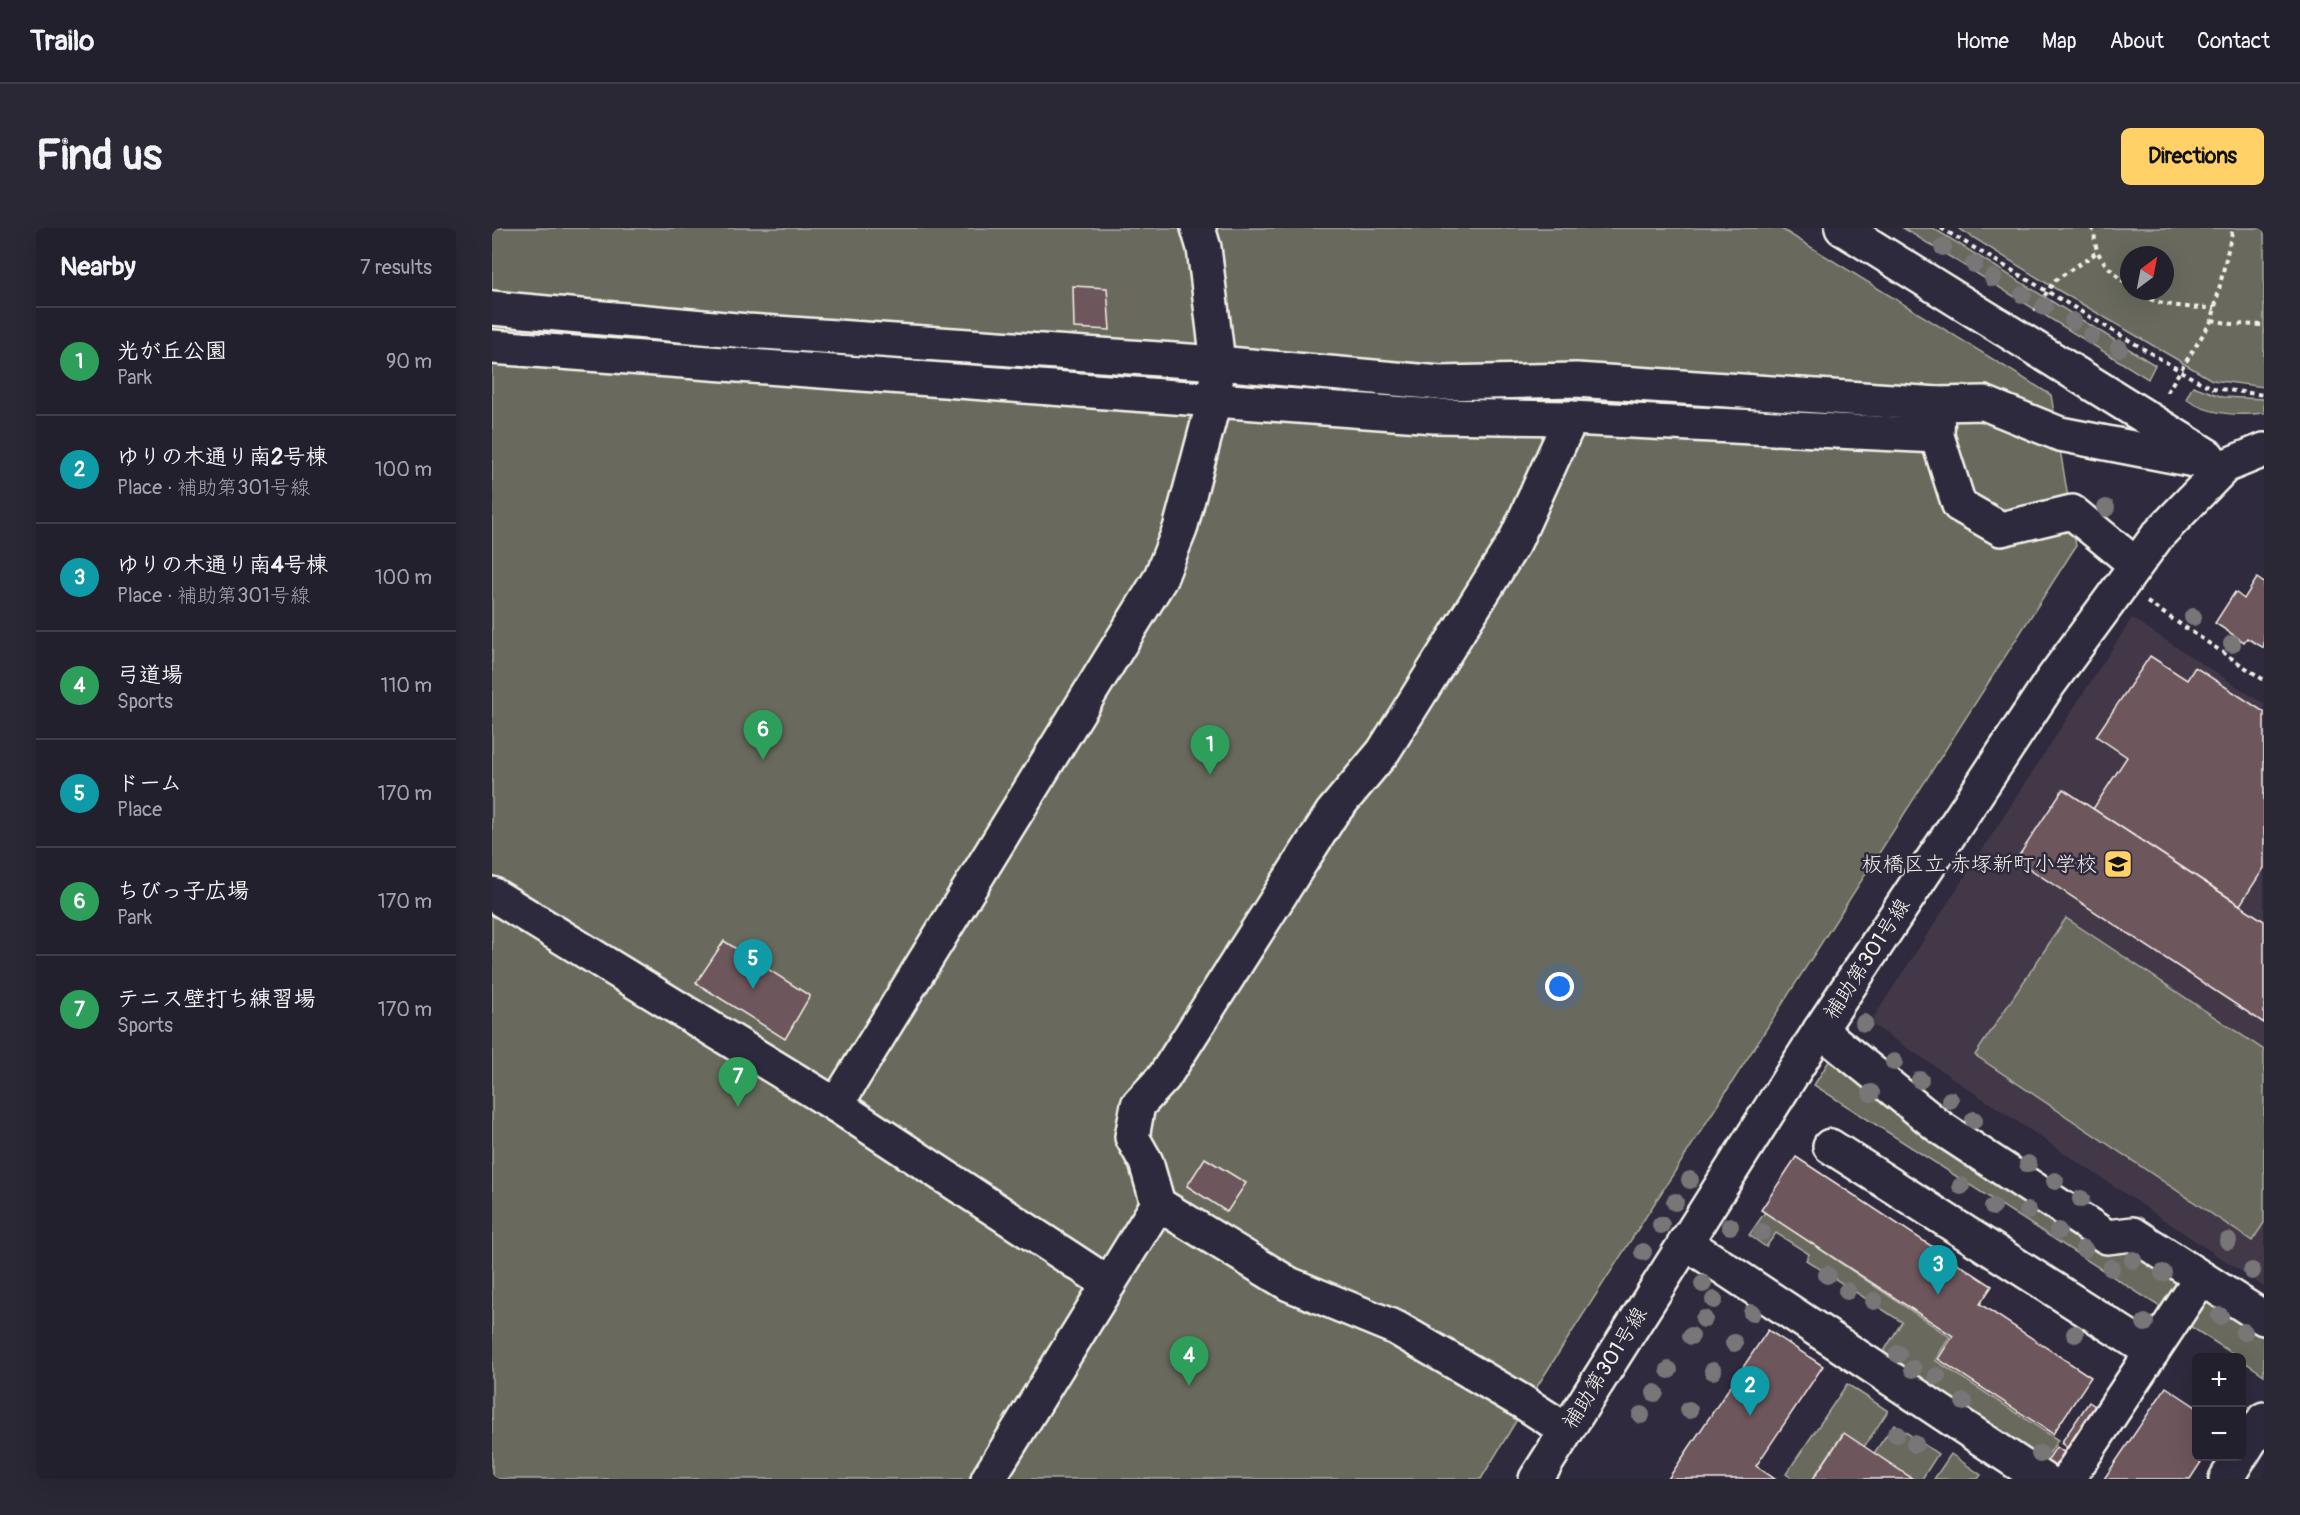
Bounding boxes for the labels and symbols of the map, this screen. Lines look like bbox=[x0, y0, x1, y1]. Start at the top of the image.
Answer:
north arrow bbox=[2120, 246, 2174, 300]
pin: 6 bbox=[744, 710, 782, 760]
pin: 1 bbox=[1190, 726, 1230, 775]
school or university icon: 板橋区立 赤塚新町小学校 bbox=[2102, 848, 2134, 880]
place label: 板橋区立 赤塚新町小学校 bbox=[1861, 851, 2097, 878]
street label: 補助第301号線 bbox=[1818, 893, 1916, 1025]
pin: 5 bbox=[734, 940, 772, 989]
your location bbox=[1545, 972, 1574, 1001]
pin: 7 bbox=[718, 1058, 758, 1107]
pin: 3 bbox=[1918, 1246, 1958, 1295]
street label: 補助第301号線 bbox=[1557, 1302, 1653, 1434]
pin: 4 bbox=[1170, 1336, 1208, 1386]
pin: 2 bbox=[1730, 1366, 1770, 1416]

